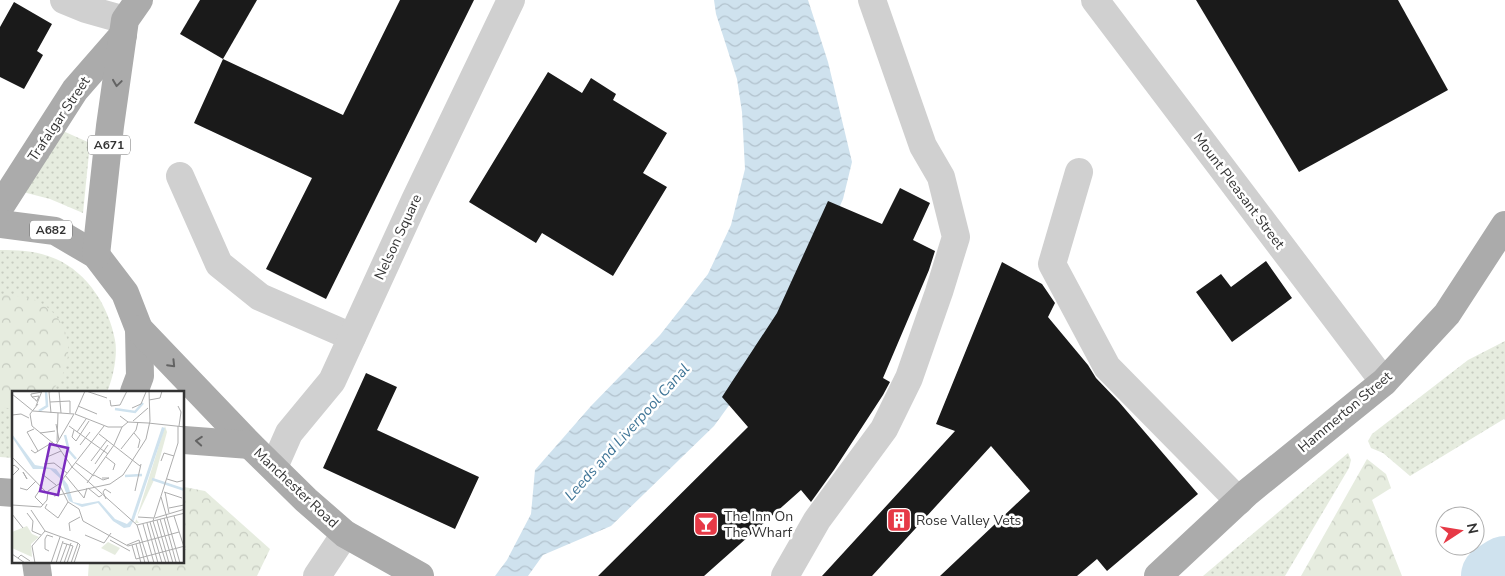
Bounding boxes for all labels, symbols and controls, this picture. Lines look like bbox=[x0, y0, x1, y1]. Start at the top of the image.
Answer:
street label: Trafalgar Street bbox=[24, 73, 94, 165]
one-way arrow bbox=[112, 79, 122, 87]
street label: Mount Pleasant Street bbox=[1189, 129, 1289, 253]
road number: A671 bbox=[88, 136, 130, 154]
street label: Nelson Square bbox=[370, 191, 426, 283]
road number: A682 bbox=[30, 220, 72, 240]
one-way arrow bbox=[166, 358, 175, 367]
water label: Leeds and Liverpool Canal bbox=[560, 359, 694, 505]
street label: Hammerton Street bbox=[1294, 367, 1396, 457]
inset map bbox=[12, 391, 185, 564]
one-way arrow bbox=[195, 436, 203, 447]
street label: Manchester Road bbox=[250, 444, 342, 532]
north arrow bbox=[1435, 506, 1485, 556]
place label: The Inn On The Wharf bbox=[724, 507, 793, 542]
building icon: Rose Valley Vets bbox=[886, 507, 912, 533]
bar icon: The Inn On The Wharf bbox=[693, 511, 719, 537]
place label: Rose Valley Vets bbox=[916, 511, 1022, 530]
text: N bbox=[1462, 521, 1483, 536]

